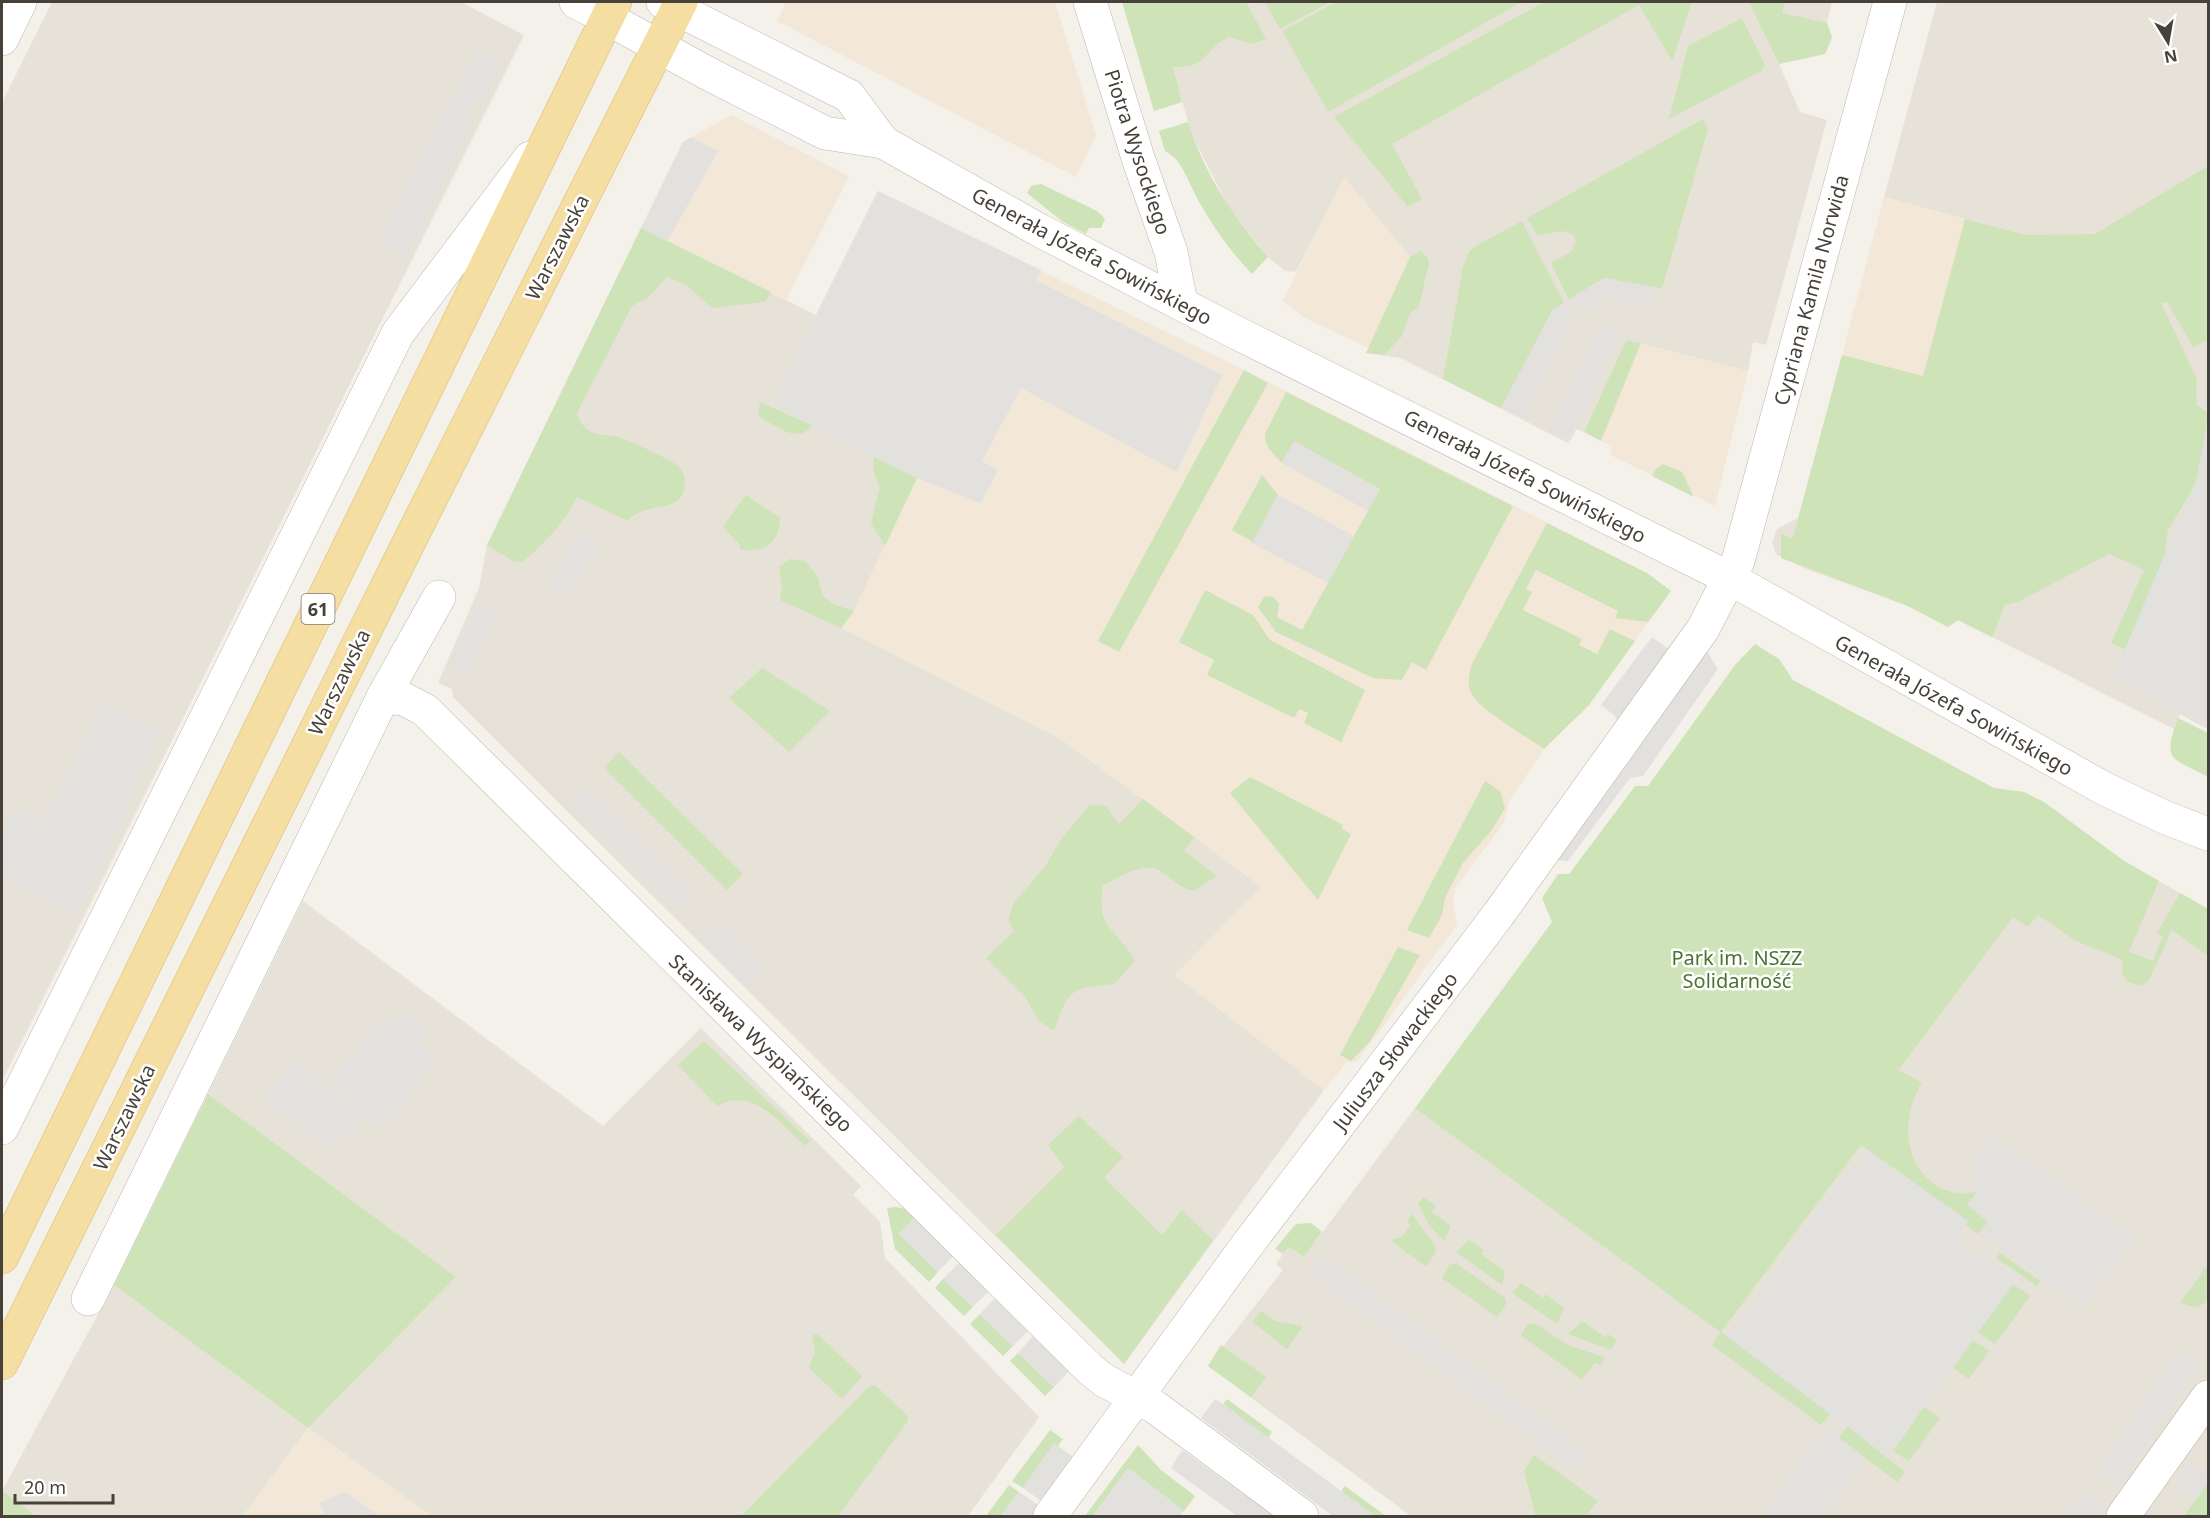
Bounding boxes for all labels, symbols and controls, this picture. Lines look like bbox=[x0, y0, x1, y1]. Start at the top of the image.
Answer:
north arrow bbox=[2138, 12, 2198, 72]
text: N bbox=[2162, 45, 2179, 69]
street label: Piotra Wysockiego bbox=[1099, 66, 1177, 238]
street label: Cypriana Kamila Norwida bbox=[1767, 172, 1855, 408]
street label: Generała Józefa Sowińskiego bbox=[967, 181, 1217, 331]
street label: Warszawska bbox=[519, 190, 595, 304]
street label: Generała Józefa Sowińskiego bbox=[1399, 403, 1651, 549]
road number: 61 bbox=[302, 594, 334, 624]
street label: Warszawska bbox=[302, 624, 376, 740]
street label: Generała Józefa Sowińskiego bbox=[1830, 628, 2078, 782]
park label: Park im. NSZZ Solidarność bbox=[1672, 944, 1802, 994]
street label: Stanisława Wyspiańskiego bbox=[663, 948, 859, 1138]
street label: Juliusza Słowackiego bbox=[1325, 966, 1463, 1137]
street label: Warszawska bbox=[87, 1059, 161, 1175]
scale bar bbox=[15, 1467, 112, 1505]
text: 20 m bbox=[24, 1475, 66, 1499]

